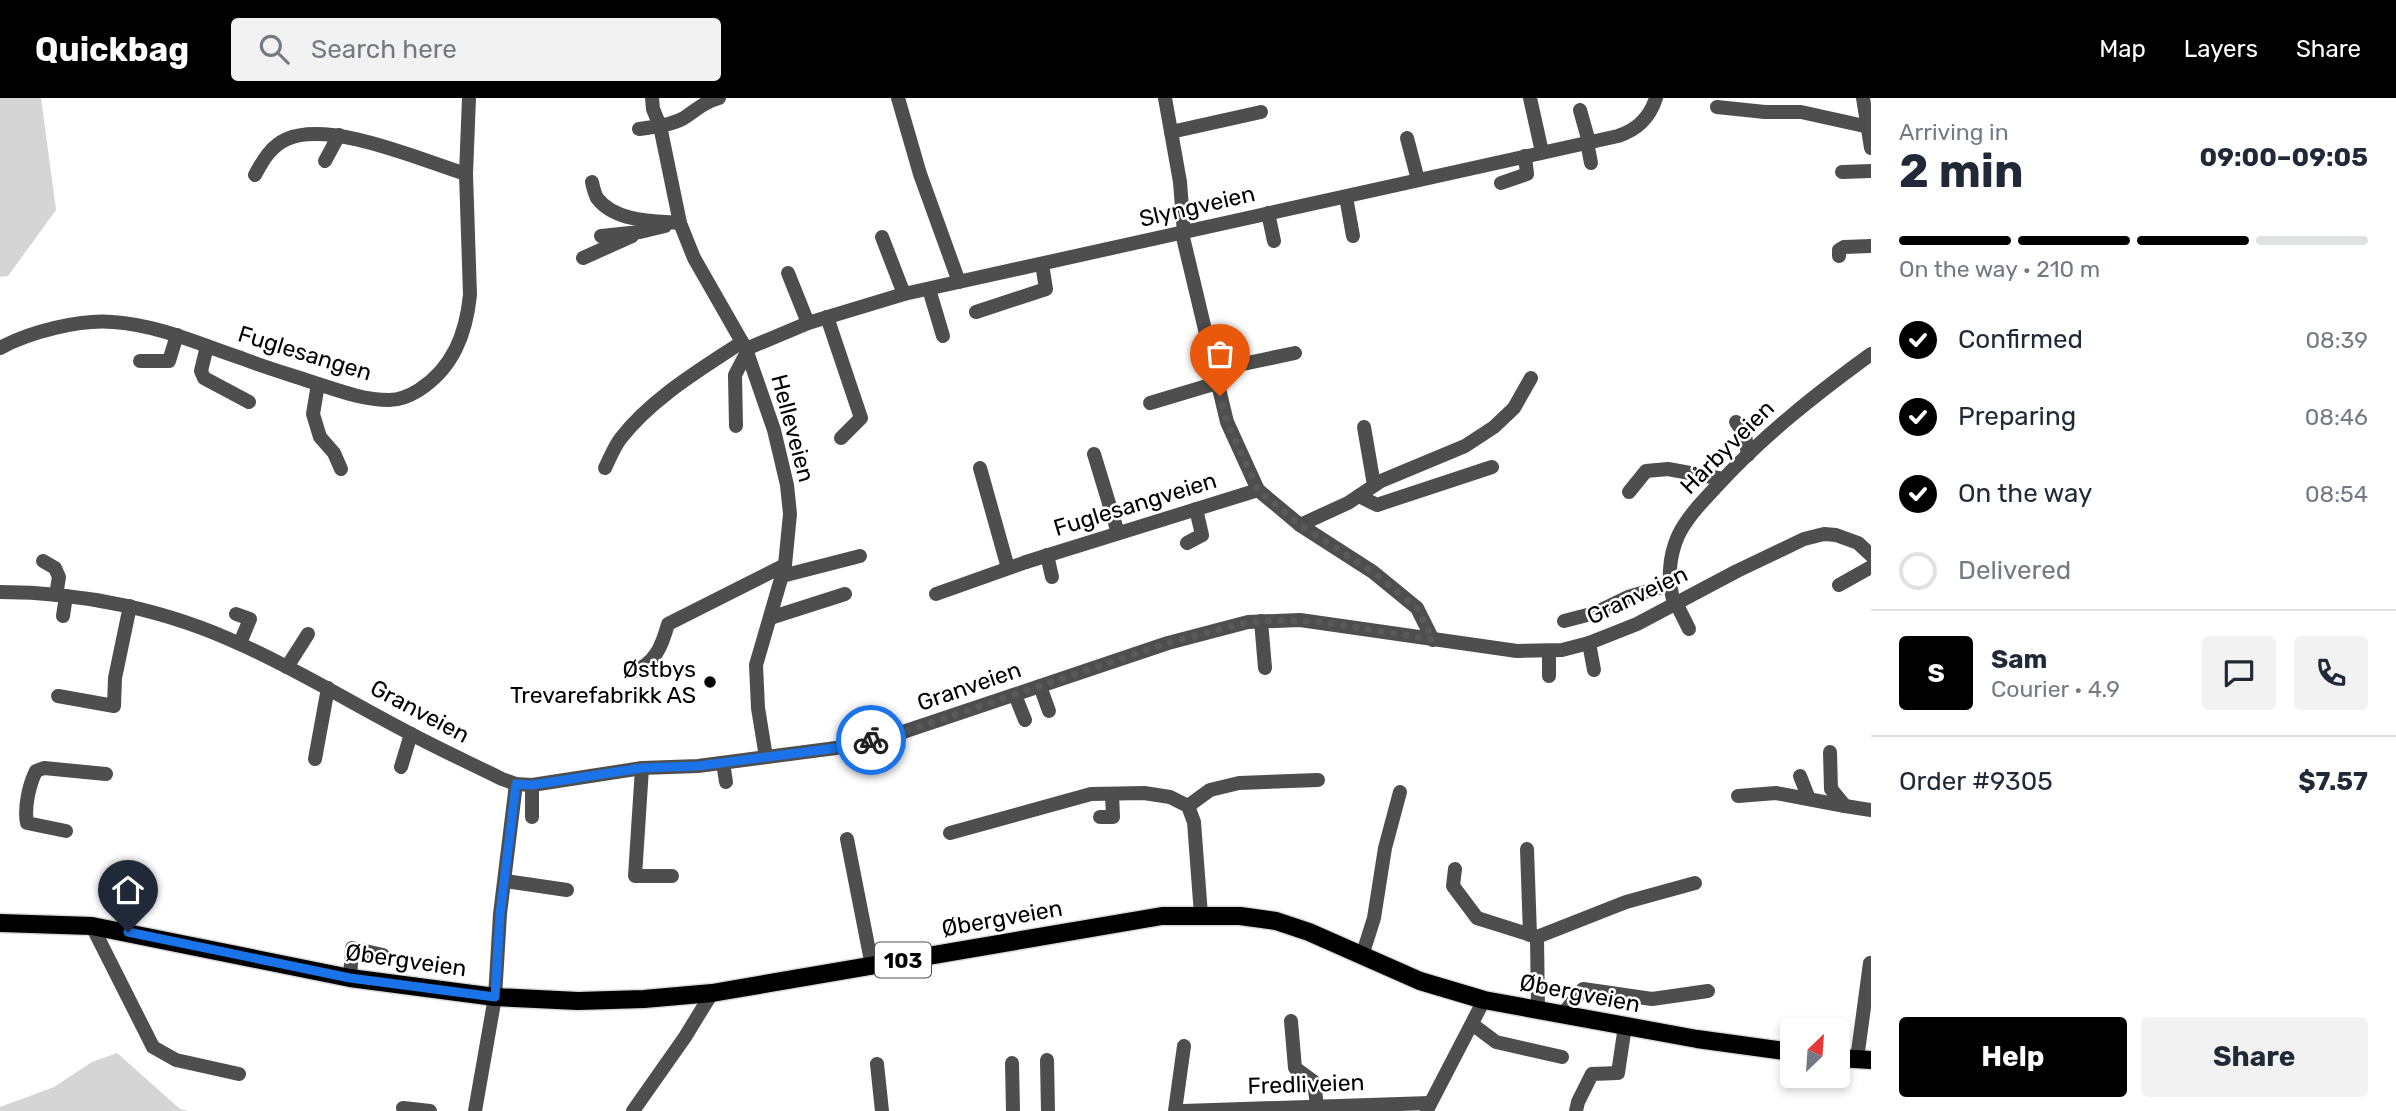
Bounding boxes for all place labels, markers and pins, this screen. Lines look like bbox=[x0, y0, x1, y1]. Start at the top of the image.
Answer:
pin bbox=[1190, 324, 1250, 396]
place label: Østbys Trevarefabrikk AS bbox=[510, 655, 696, 709]
marker: Østbys Trevarefabrikk AS bbox=[702, 674, 718, 690]
pin bbox=[98, 860, 158, 932]

